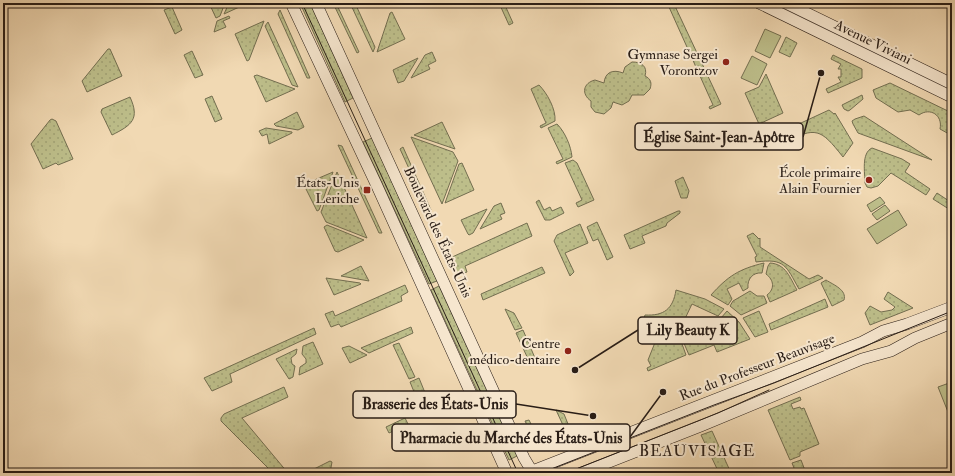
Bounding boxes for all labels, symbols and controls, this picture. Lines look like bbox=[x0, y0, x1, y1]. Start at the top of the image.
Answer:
street label: Avenue Viviani bbox=[831, 16, 914, 68]
place label: Gymnase Sergei Vorontzov bbox=[627, 46, 719, 79]
marker: Gymnase Sergei Vorontzov bbox=[721, 57, 731, 67]
callout: Église Saint-Jean-Apôtre bbox=[635, 123, 803, 150]
text: Église Saint-Jean-Apôtre bbox=[643, 126, 795, 148]
street label: Boulevard des États-Unis bbox=[400, 164, 476, 300]
place label: École primaire Alain Fournier bbox=[778, 164, 862, 197]
place label: États-Unis Leriche bbox=[296, 174, 359, 207]
marker: École primaire Alain Fournier bbox=[864, 175, 874, 185]
marker: États-Unis Leriche bbox=[362, 185, 372, 195]
callout: Lily Beauty K bbox=[638, 317, 737, 344]
text: Lily Beauty K bbox=[646, 321, 730, 341]
street label: Rue du Professeur Beauvisage bbox=[677, 329, 837, 405]
place label: Centre médico-dentaire bbox=[470, 335, 560, 368]
marker: Centre médico-dentaire bbox=[563, 346, 573, 356]
callout: Brasserie des États-Unis bbox=[353, 391, 516, 418]
text: Brasserie des États-Unis bbox=[362, 393, 508, 414]
callout: Pharmacie du Marché des États-Unis bbox=[392, 424, 630, 451]
text: Pharmacie du Marché des États-Unis bbox=[400, 427, 622, 448]
district label: BEAUVISAGE bbox=[639, 441, 755, 461]

